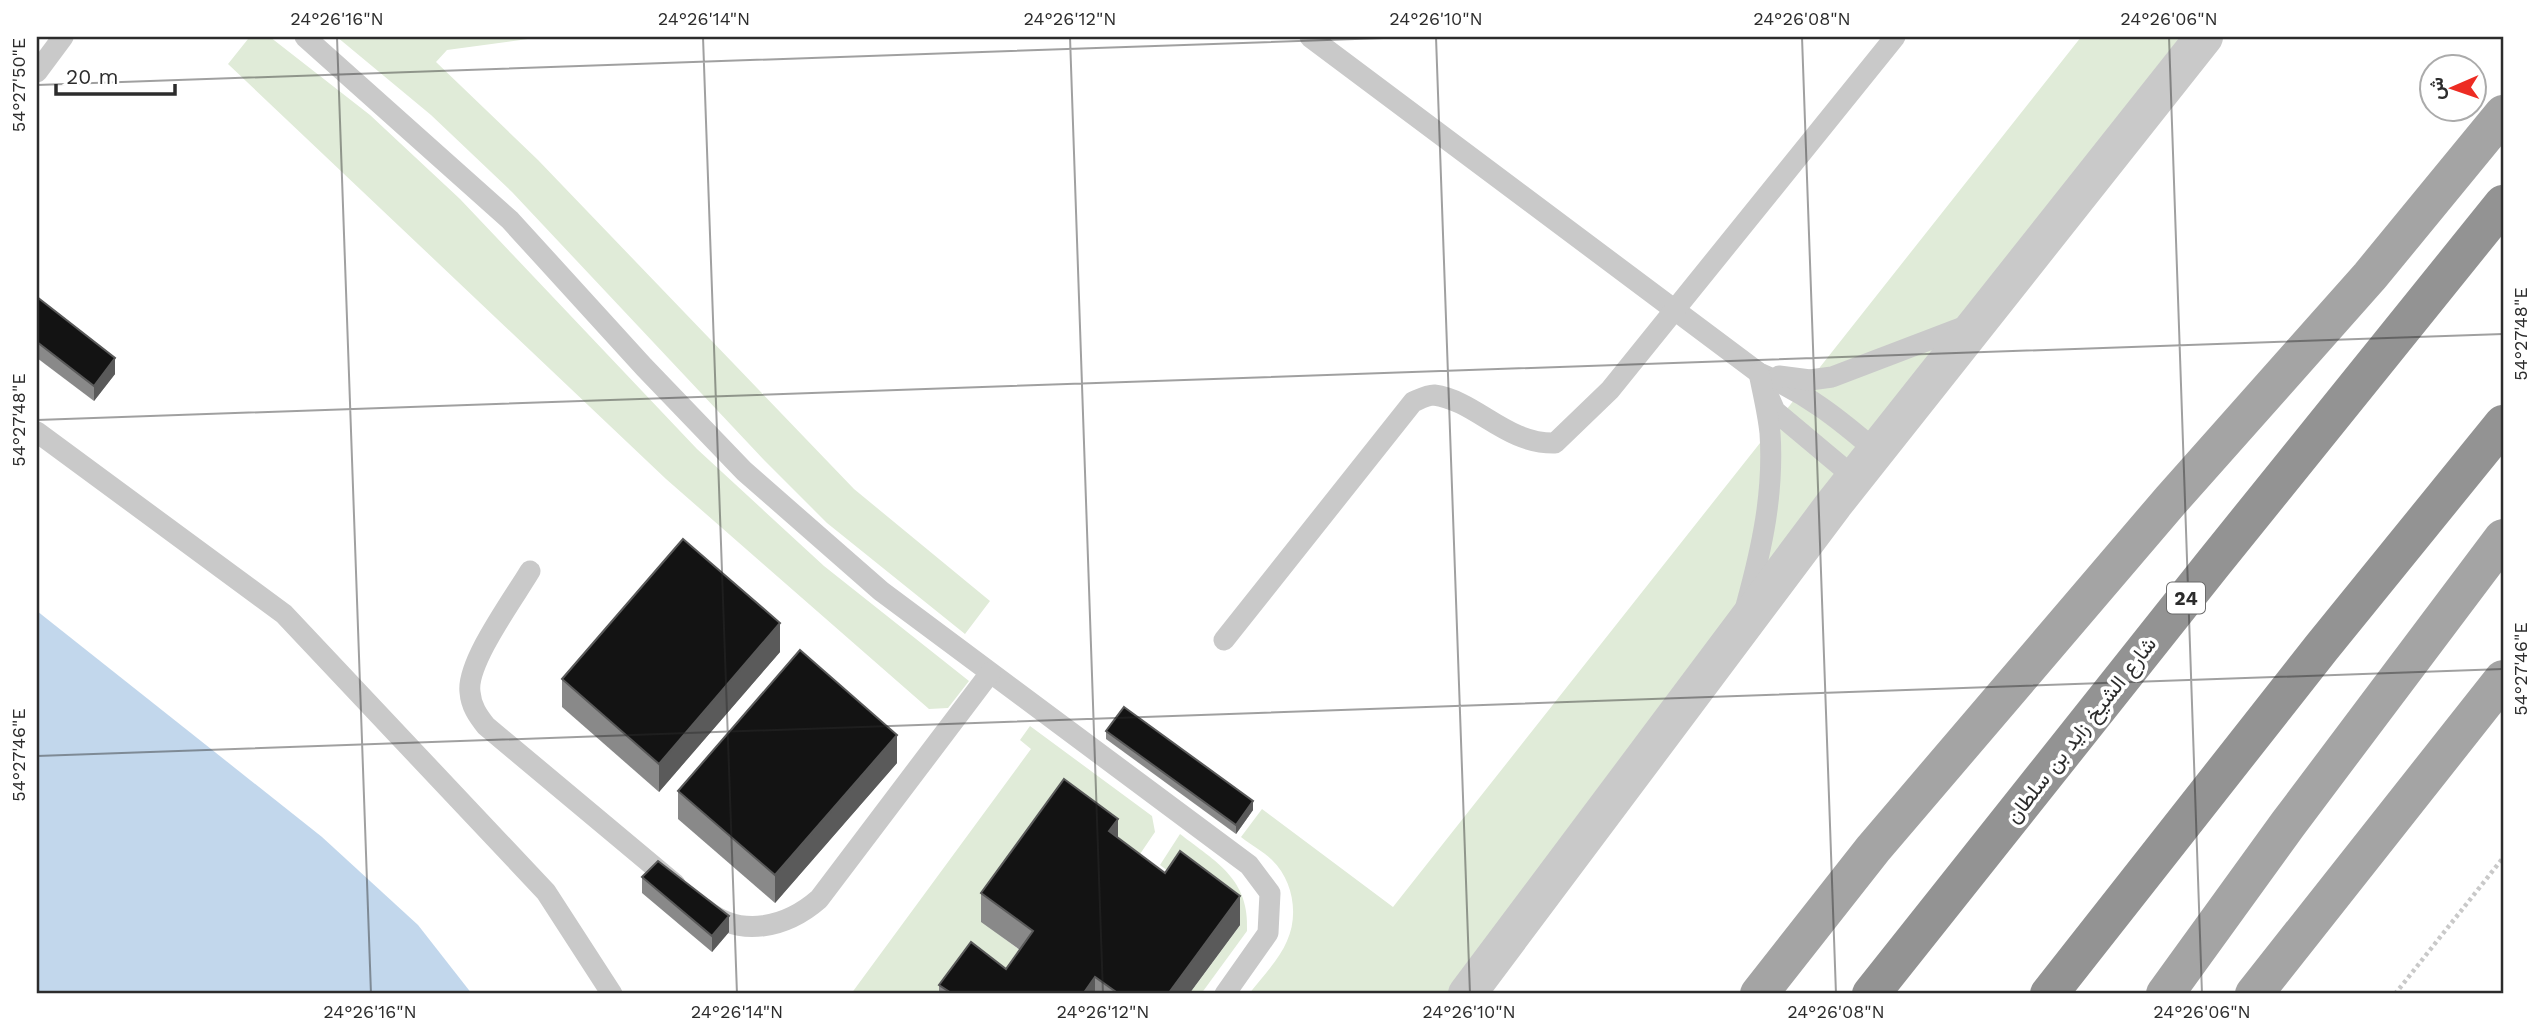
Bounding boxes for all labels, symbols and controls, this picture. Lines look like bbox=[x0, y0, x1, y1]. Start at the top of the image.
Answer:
text: 24°26'16"N bbox=[290, 8, 384, 29]
text: 24°26'14"N bbox=[658, 8, 750, 29]
text: 24°26'12"N bbox=[1024, 8, 1116, 29]
text: 24°26'10"N bbox=[1389, 8, 1483, 29]
text: 24°26'08"N bbox=[1753, 8, 1851, 29]
text: 24°26'06"N bbox=[2120, 8, 2218, 29]
text: 54°27'50"E bbox=[8, 38, 29, 132]
scale bar bbox=[56, 52, 175, 96]
north arrow bbox=[2418, 52, 2488, 122]
text: 20 m bbox=[66, 64, 118, 89]
text: ش bbox=[2425, 77, 2448, 100]
text: 54°27'48"E bbox=[2510, 287, 2531, 381]
text: 54°27'48"E bbox=[8, 373, 29, 467]
road number: 24 bbox=[2167, 582, 2205, 614]
text: 54°27'46"E bbox=[2510, 622, 2531, 716]
street label: شارع الشيخ زايد بن سلطان bbox=[2000, 632, 2163, 829]
text: 54°27'46"E bbox=[8, 708, 29, 802]
text: 24°26'16"N bbox=[323, 1001, 417, 1022]
text: 24°26'14"N bbox=[691, 1001, 783, 1022]
text: 24°26'12"N bbox=[1057, 1001, 1149, 1022]
text: 24°26'10"N bbox=[1422, 1001, 1516, 1022]
text: 24°26'08"N bbox=[1787, 1001, 1885, 1022]
text: 24°26'06"N bbox=[2153, 1001, 2251, 1022]

